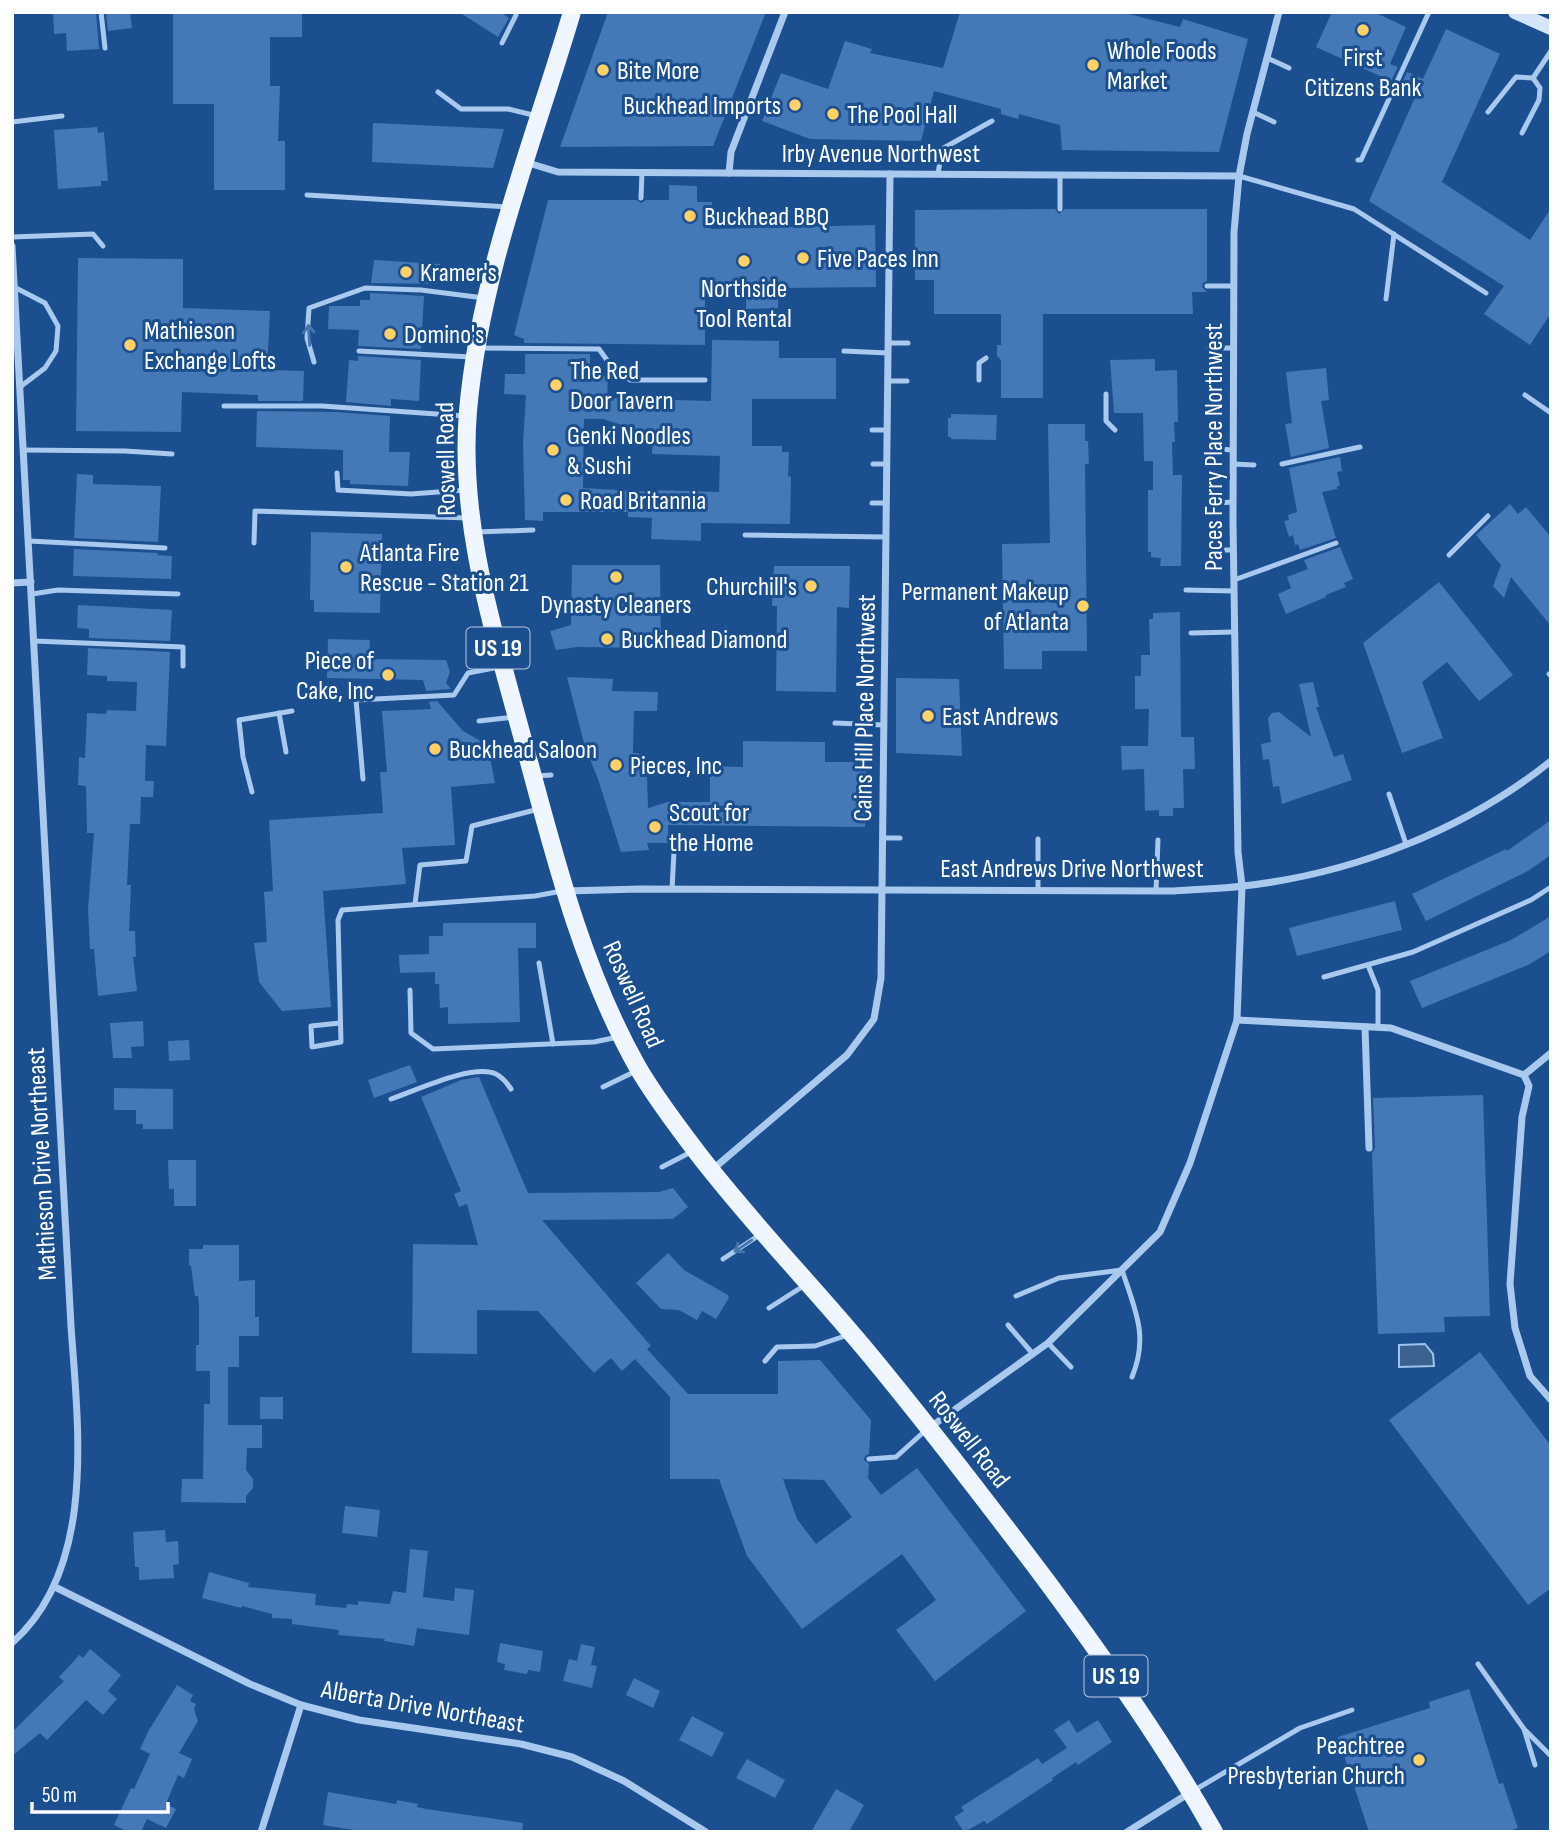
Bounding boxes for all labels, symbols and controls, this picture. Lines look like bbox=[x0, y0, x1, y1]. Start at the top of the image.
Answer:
marker: First Citizens Bank bbox=[1355, 22, 1371, 38]
place label: Whole Foods Market bbox=[1107, 36, 1217, 97]
place label: First Citizens Bank bbox=[1305, 43, 1422, 104]
place label: Bite More bbox=[617, 56, 699, 87]
marker: Whole Foods Market bbox=[1085, 57, 1101, 73]
marker: Bite More bbox=[595, 62, 611, 78]
place label: Buckhead Imports bbox=[623, 91, 781, 122]
marker: Buckhead Imports bbox=[787, 97, 803, 113]
place label: The Pool Hall bbox=[847, 100, 957, 131]
marker: The Pool Hall bbox=[825, 106, 841, 122]
street label: Irby Avenue Northwest bbox=[782, 139, 980, 170]
place label: Buckhead BBQ bbox=[704, 202, 829, 233]
marker: Buckhead BBQ bbox=[682, 208, 698, 224]
place label: Five Paces Inn bbox=[817, 244, 939, 275]
marker: Five Paces Inn bbox=[795, 250, 811, 266]
marker: Northside Tool Rental bbox=[736, 253, 752, 269]
place label: Kramer's bbox=[420, 258, 497, 289]
marker: Kramer's bbox=[398, 264, 414, 280]
place label: Northside Tool Rental bbox=[696, 274, 792, 335]
place label: Mathieson Exchange Lofts bbox=[144, 316, 276, 377]
place label: Domino's bbox=[404, 320, 484, 351]
street label: Paces Ferry Place Northwest bbox=[1199, 323, 1230, 571]
one-way arrow bbox=[302, 324, 315, 347]
marker: Domino's bbox=[382, 326, 398, 342]
marker: Mathieson Exchange Lofts bbox=[122, 337, 138, 353]
place label: The Red Door Tavern bbox=[570, 356, 674, 417]
marker: The Red Door Tavern bbox=[548, 377, 564, 393]
street label: Roswell Road bbox=[430, 402, 463, 516]
place label: Genki Noodles & Sushi bbox=[567, 421, 691, 482]
marker: Genki Noodles & Sushi bbox=[545, 442, 561, 458]
place label: Road Britannia bbox=[580, 486, 706, 517]
marker: Road Britannia bbox=[558, 492, 574, 508]
place label: Atlanta Fire Rescue - Station 21 bbox=[359, 538, 529, 599]
marker: Atlanta Fire Rescue - Station 21 bbox=[338, 559, 354, 575]
marker: Dynasty Cleaners bbox=[608, 569, 624, 585]
place label: Churchill's bbox=[706, 572, 797, 603]
place label: Permanent Makeup of Atlanta bbox=[901, 577, 1069, 638]
marker: Churchill's bbox=[803, 578, 819, 594]
place label: Dynasty Cleaners bbox=[540, 590, 692, 621]
street label: Cains Hill Place Northwest bbox=[848, 594, 883, 822]
marker: Permanent Makeup of Atlanta bbox=[1075, 598, 1091, 614]
place label: Buckhead Diamond bbox=[621, 625, 787, 656]
road number: US 19 bbox=[466, 628, 530, 668]
marker: Buckhead Diamond bbox=[599, 631, 615, 647]
place label: Piece of Cake, Inc bbox=[296, 646, 374, 707]
marker: Piece of Cake, Inc bbox=[380, 667, 396, 683]
place label: East Andrews bbox=[942, 702, 1059, 733]
marker: East Andrews bbox=[920, 708, 936, 724]
place label: Buckhead Saloon bbox=[449, 735, 597, 766]
marker: Buckhead Saloon bbox=[427, 741, 443, 757]
place label: Pieces, Inc bbox=[630, 751, 722, 782]
marker: Pieces, Inc bbox=[608, 757, 624, 773]
place label: Scout for the Home bbox=[669, 798, 754, 859]
marker: Scout for the Home bbox=[647, 819, 663, 835]
street label: East Andrews Drive Northwest bbox=[940, 854, 1204, 885]
street label: Roswell Road bbox=[595, 936, 670, 1053]
street label: Mathieson Drive Northeast bbox=[21, 1047, 64, 1281]
one-way arrow bbox=[734, 1239, 753, 1253]
street label: Roswell Road bbox=[922, 1386, 1016, 1494]
road number: US 19 bbox=[1084, 1656, 1148, 1696]
street label: Alberta Drive Northeast bbox=[318, 1674, 527, 1741]
place label: Peachtree Presbyterian Church bbox=[1227, 1731, 1405, 1792]
marker: Peachtree Presbyterian Church bbox=[1411, 1752, 1427, 1768]
scale bar bbox=[32, 1770, 168, 1814]
text: 50 m bbox=[42, 1783, 77, 1808]

